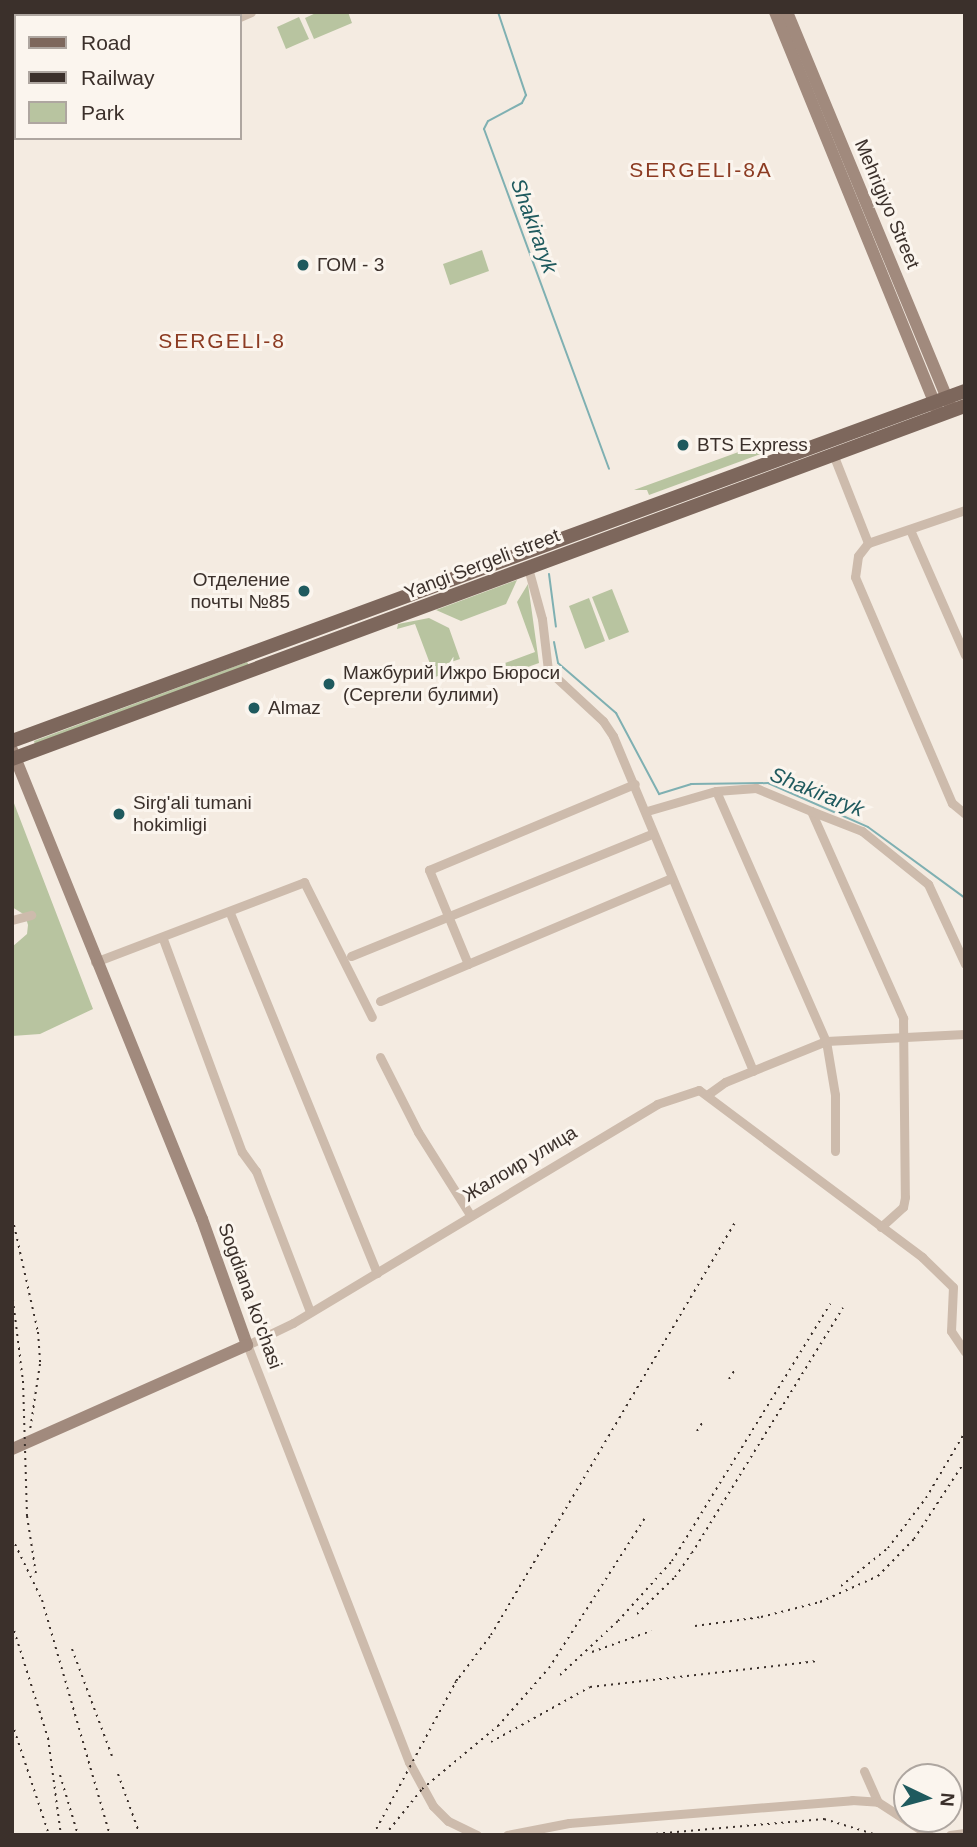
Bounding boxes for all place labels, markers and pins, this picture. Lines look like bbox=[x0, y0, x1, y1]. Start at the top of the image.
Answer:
place label: ГОМ - 3 bbox=[317, 254, 384, 276]
marker: ГОМ - 3 bbox=[295, 257, 311, 273]
place label: BTS Express bbox=[697, 434, 808, 456]
marker: BTS Express bbox=[675, 437, 691, 453]
place label: Отделение почты №85 bbox=[191, 569, 290, 613]
marker: Отделение почты №85 bbox=[296, 583, 312, 599]
place label: Мажбурий Ижро Бюроси (Сергели булими) bbox=[343, 662, 560, 706]
marker: Мажбурий Ижро Бюроси (Сергели булими) bbox=[321, 676, 337, 692]
place label: Almaz bbox=[268, 697, 321, 719]
marker: Almaz bbox=[246, 700, 262, 716]
place label: Sirg'ali tumani hokimligi bbox=[133, 792, 252, 836]
marker: Sirg'ali tumani hokimligi bbox=[111, 806, 127, 822]

